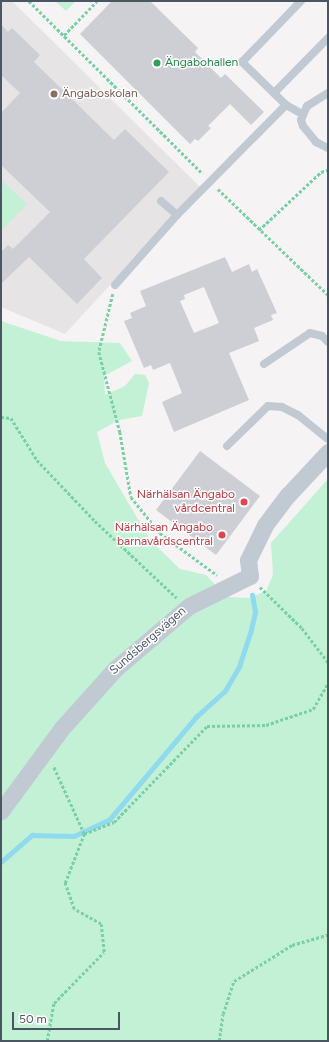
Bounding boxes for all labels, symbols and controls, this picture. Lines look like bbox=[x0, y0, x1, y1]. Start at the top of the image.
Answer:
place label: Ängabohallen bbox=[165, 56, 238, 70]
marker: Ängabohallen bbox=[152, 58, 162, 68]
place label: Ängaboskolan bbox=[62, 87, 138, 101]
marker: Ängaboskolan bbox=[49, 89, 59, 99]
place label: Närhälsan Ängabo vårdcentral bbox=[137, 488, 235, 516]
marker: Närhälsan Ängabo vårdcentral bbox=[238, 496, 250, 508]
place label: Närhälsan Ängabo barnavårdscentral bbox=[115, 521, 213, 549]
marker: Närhälsan Ängabo barnavårdscentral bbox=[216, 529, 228, 541]
street label: Sundsbergsvägen bbox=[107, 604, 189, 678]
scale bar bbox=[14, 1004, 122, 1030]
text: 50 m bbox=[19, 1012, 47, 1026]

